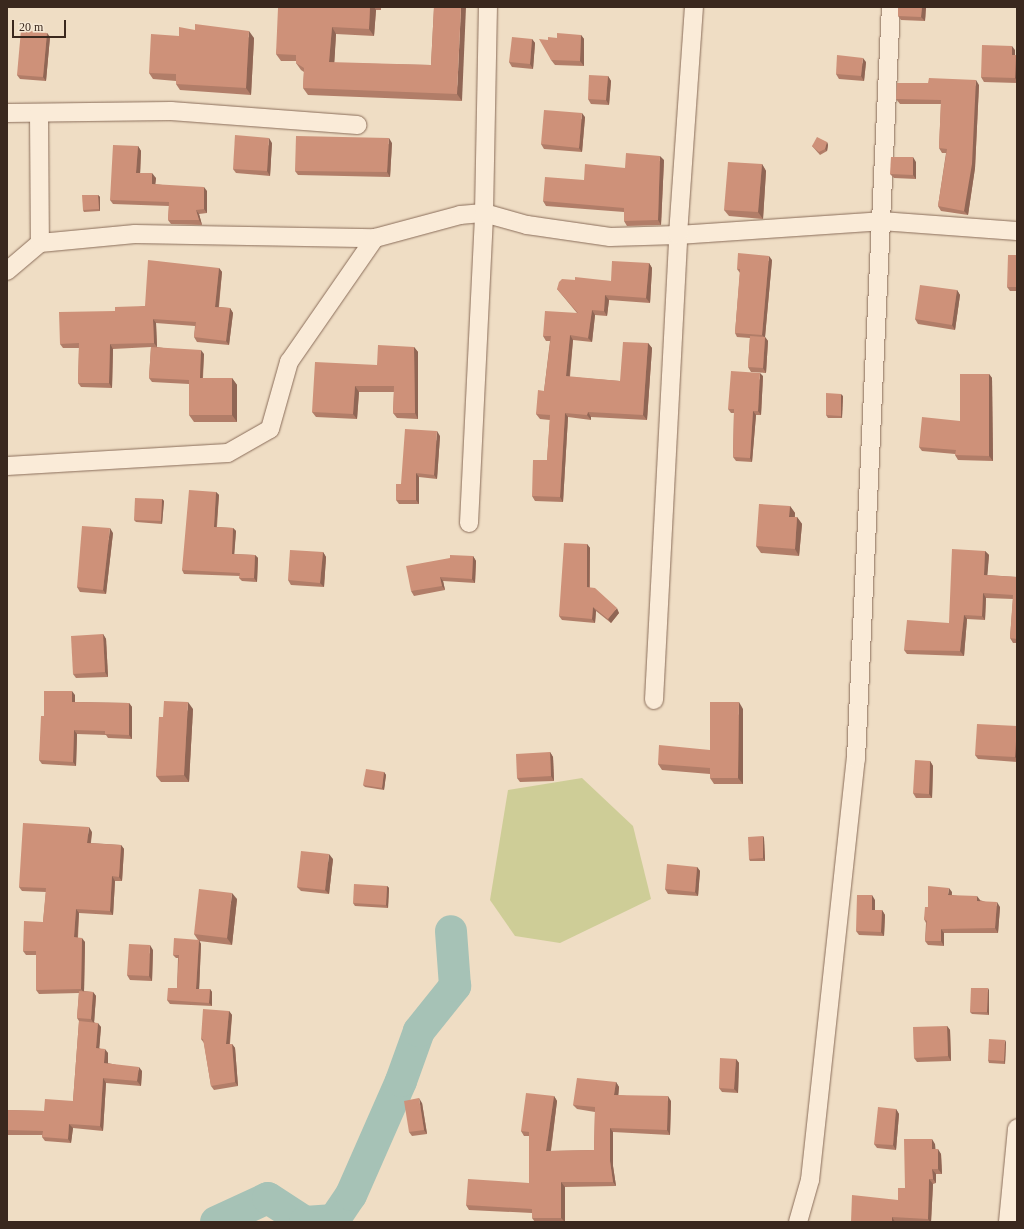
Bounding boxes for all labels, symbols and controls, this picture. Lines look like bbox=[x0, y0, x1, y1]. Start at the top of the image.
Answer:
scale bar bbox=[14, 12, 68, 38]
text: 20 m bbox=[19, 20, 43, 34]

